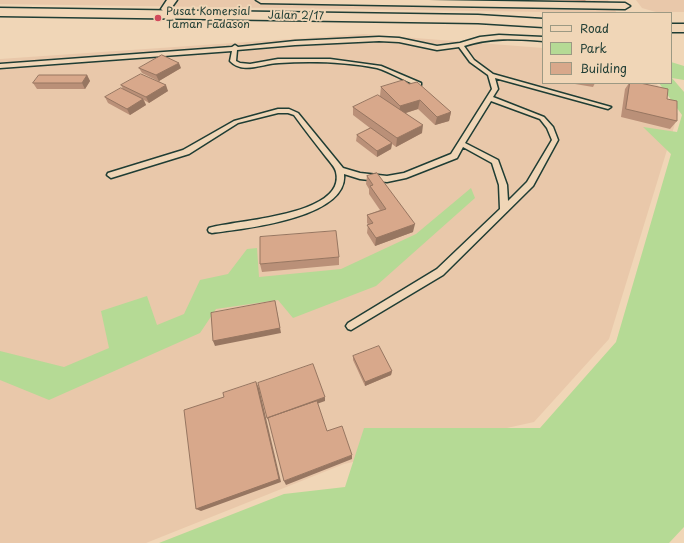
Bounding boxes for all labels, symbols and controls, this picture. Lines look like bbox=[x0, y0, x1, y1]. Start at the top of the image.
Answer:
place label: Pusat Komersial Taman Fadason bbox=[166, 5, 251, 31]
street label: Jalan 2/17 bbox=[268, 9, 324, 23]
legend bbox=[542, 12, 672, 84]
marker: Pusat Komersial Taman Fadason bbox=[153, 13, 163, 23]
text: Road bbox=[580, 19, 609, 37]
text: Park bbox=[580, 39, 607, 57]
text: Building bbox=[580, 59, 627, 77]

